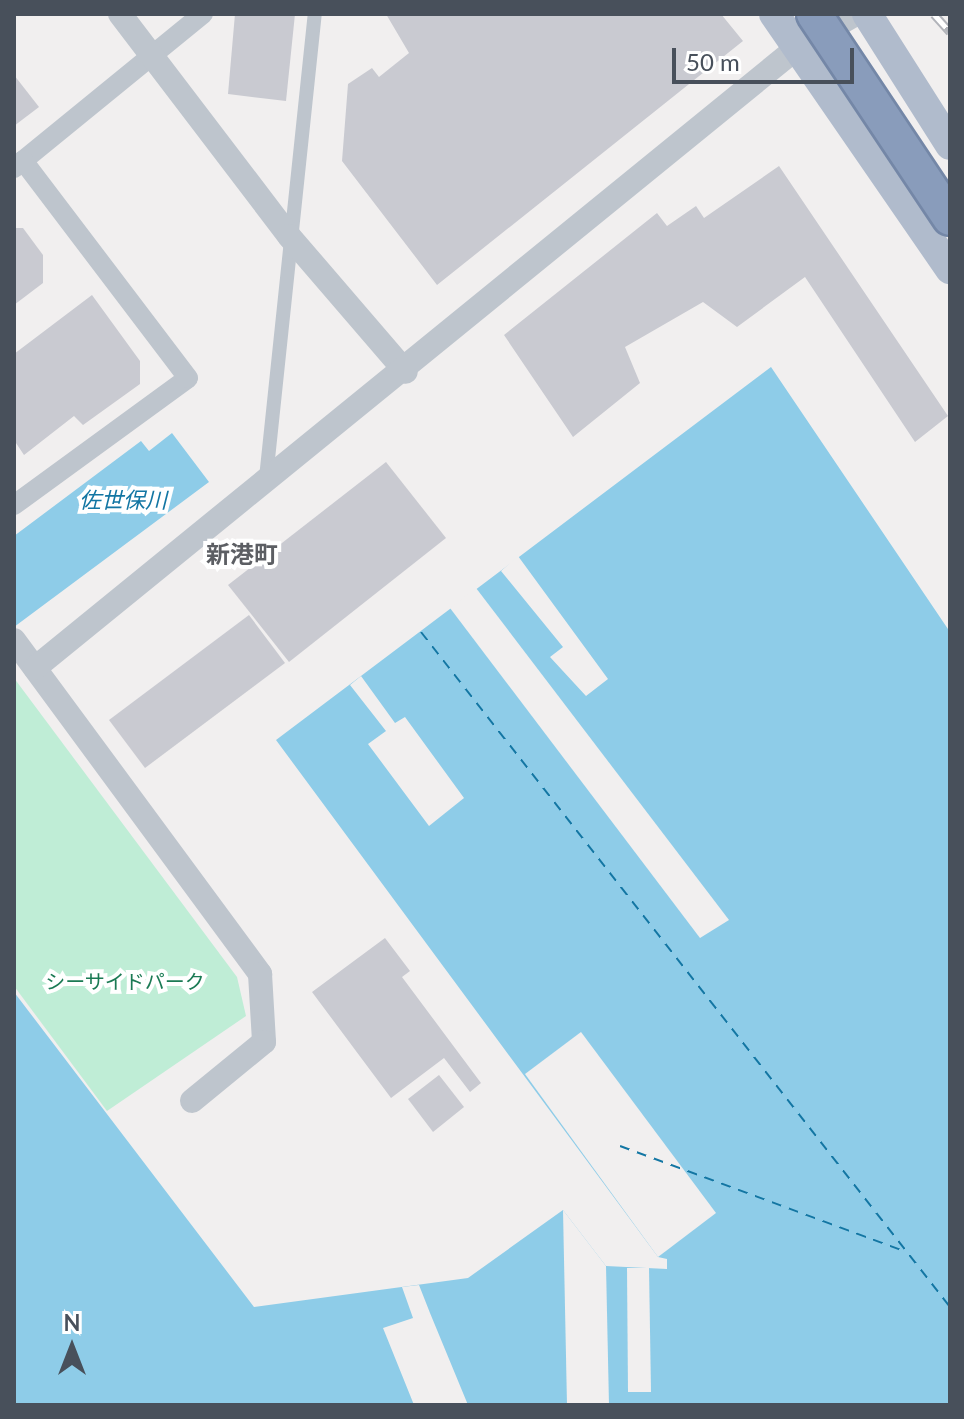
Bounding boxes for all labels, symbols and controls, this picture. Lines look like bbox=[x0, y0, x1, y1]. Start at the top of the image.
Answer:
scale bar bbox=[676, 32, 858, 82]
text: 50 m bbox=[686, 47, 740, 76]
water label: 佐世保川 bbox=[79, 487, 167, 513]
district label: 新港町 bbox=[206, 540, 278, 568]
park label: シーサイドパーク bbox=[45, 969, 205, 993]
north arrow bbox=[32, 1307, 112, 1387]
text: N bbox=[64, 1309, 80, 1336]

